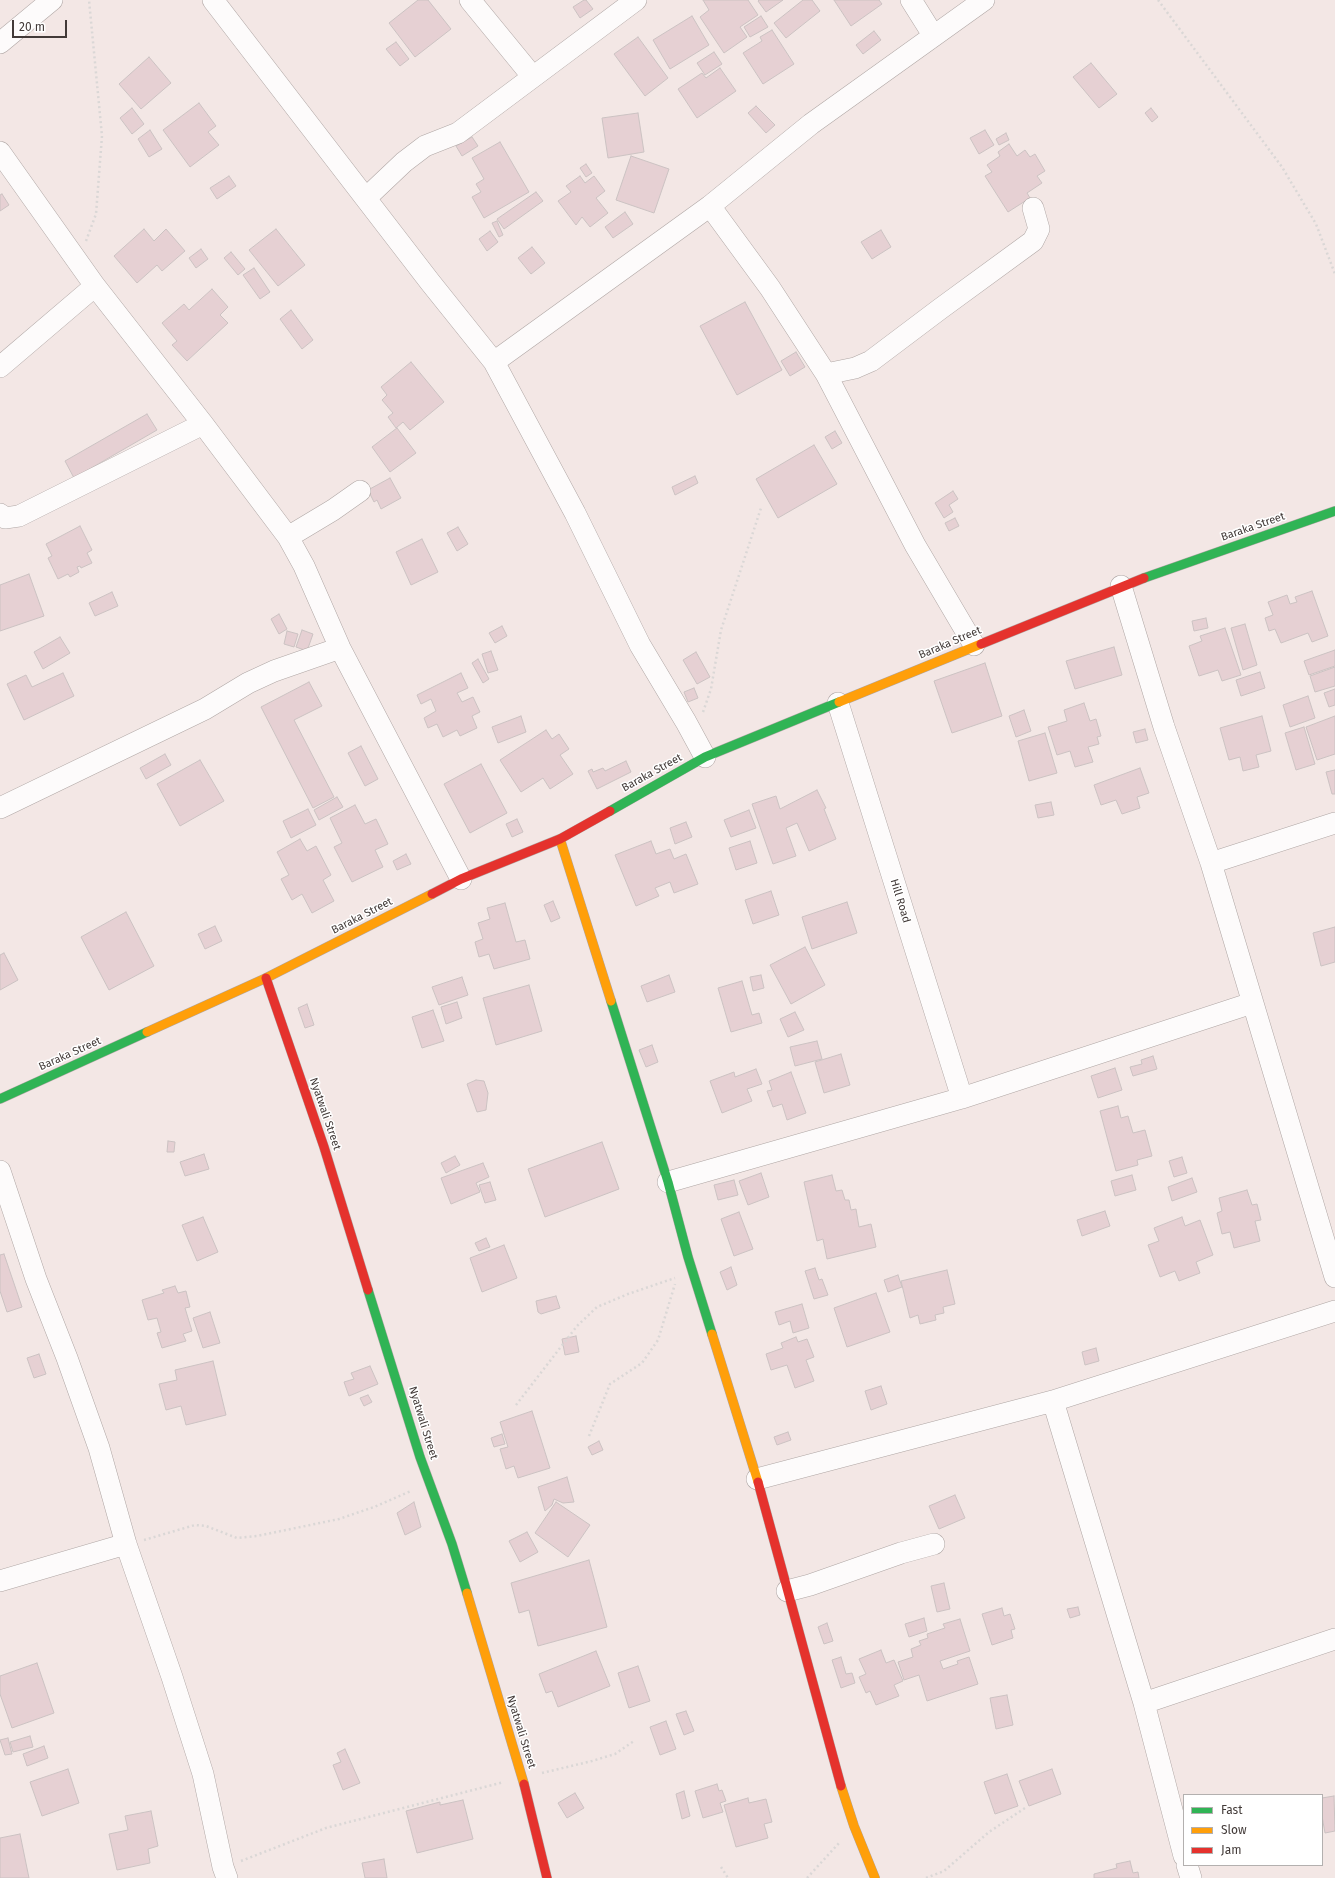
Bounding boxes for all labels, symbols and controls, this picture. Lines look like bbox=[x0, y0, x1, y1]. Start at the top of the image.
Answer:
scale bar bbox=[14, 12, 69, 38]
text: 20 m bbox=[19, 20, 45, 34]
street label: Baraka Street bbox=[1219, 510, 1287, 544]
street label: Baraka Street bbox=[917, 624, 983, 662]
street label: Baraka Street bbox=[620, 751, 684, 795]
street label: Hill Road bbox=[887, 877, 913, 925]
street label: Baraka Street bbox=[329, 895, 395, 937]
street label: Baraka Street bbox=[37, 1034, 103, 1074]
street label: Nyatwali Street bbox=[306, 1076, 344, 1152]
street label: Nyatwali Street bbox=[406, 1385, 440, 1461]
street label: Nyatwali Street bbox=[504, 1694, 538, 1770]
legend bbox=[1183, 1794, 1323, 1866]
text: Fast bbox=[1221, 1803, 1243, 1817]
text: Slow bbox=[1221, 1823, 1247, 1837]
text: Jam bbox=[1221, 1843, 1241, 1857]

